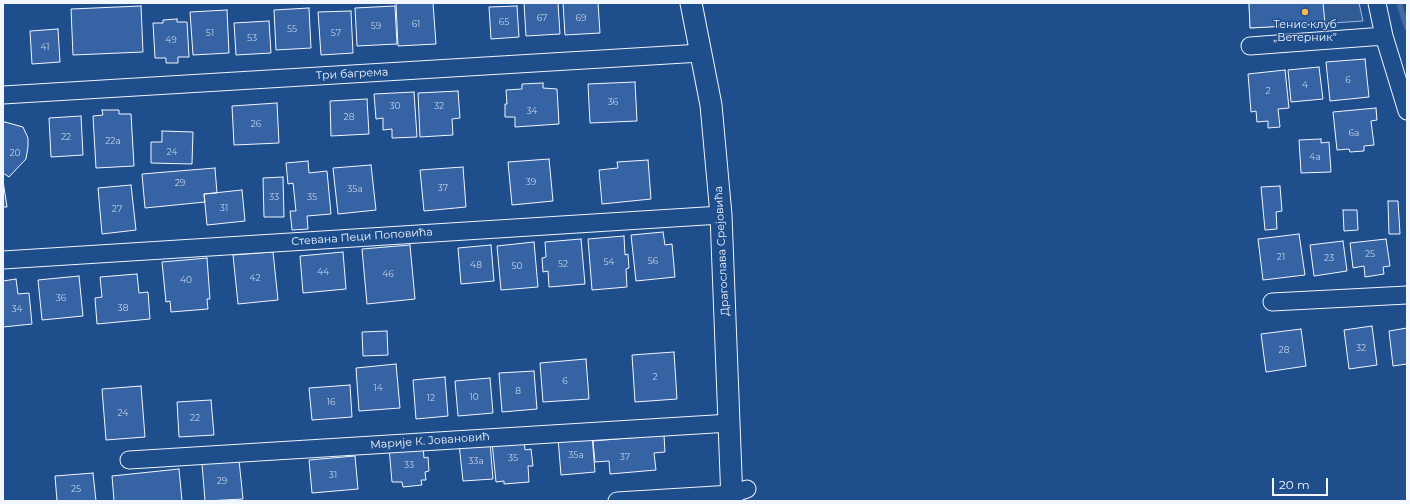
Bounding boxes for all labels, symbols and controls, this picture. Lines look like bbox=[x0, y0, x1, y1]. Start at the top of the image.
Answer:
marker: Тенис клуб „Ветерник” bbox=[1300, 7, 1310, 17]
house number: 67 bbox=[537, 13, 547, 23]
house number: 69 bbox=[576, 13, 586, 23]
house number: 65 bbox=[499, 17, 509, 27]
place label: Тенис клуб „Ветерник” bbox=[1273, 18, 1337, 44]
house number: 61 bbox=[412, 19, 420, 29]
house number: 59 bbox=[371, 21, 381, 31]
house number: 55 bbox=[287, 24, 297, 34]
house number: 51 bbox=[206, 28, 214, 38]
house number: 57 bbox=[331, 28, 341, 38]
house number: 53 bbox=[247, 33, 257, 43]
house number: 49 bbox=[165, 35, 177, 45]
house number: 41 bbox=[41, 42, 49, 52]
street label: Три багрема bbox=[315, 66, 389, 82]
house number: 6 bbox=[1345, 75, 1351, 85]
house number: 4 bbox=[1302, 80, 1308, 90]
house number: 2 bbox=[1265, 86, 1271, 96]
house number: 36 bbox=[608, 97, 618, 107]
house number: 30 bbox=[389, 101, 401, 111]
house number: 32 bbox=[434, 101, 444, 111]
house number: 34 bbox=[526, 106, 538, 116]
house number: 28 bbox=[344, 112, 354, 122]
house number: 26 bbox=[251, 119, 261, 129]
house number: 6a bbox=[1349, 128, 1359, 138]
house number: 22 bbox=[61, 132, 71, 142]
house number: 22a bbox=[105, 136, 121, 146]
house number: 24 bbox=[167, 147, 177, 157]
house number: 20 bbox=[9, 148, 21, 158]
house number: 4a bbox=[1309, 152, 1321, 162]
house number: 39 bbox=[526, 177, 536, 187]
house number: 29 bbox=[175, 178, 185, 188]
house number: 37 bbox=[438, 183, 448, 193]
house number: 35a bbox=[347, 184, 363, 194]
street label: Драгослава Срејовића bbox=[712, 186, 732, 316]
house number: 33 bbox=[269, 192, 279, 202]
house number: 35 bbox=[307, 192, 317, 202]
house number: 31 bbox=[220, 203, 228, 213]
house number: 27 bbox=[112, 204, 122, 214]
street label: Стевана Пеци Поповића bbox=[291, 225, 433, 249]
house number: 25 bbox=[1365, 249, 1375, 259]
house number: 21 bbox=[1277, 252, 1285, 262]
house number: 23 bbox=[1324, 253, 1334, 263]
house number: 56 bbox=[648, 256, 658, 266]
house number: 54 bbox=[603, 257, 615, 267]
house number: 52 bbox=[558, 259, 568, 269]
house number: 48 bbox=[470, 260, 482, 270]
house number: 50 bbox=[511, 261, 523, 271]
house number: 44 bbox=[317, 267, 329, 277]
house number: 46 bbox=[382, 269, 394, 279]
house number: 42 bbox=[249, 273, 261, 283]
house number: 40 bbox=[180, 275, 192, 285]
house number: 36 bbox=[56, 293, 66, 303]
house number: 38 bbox=[118, 303, 128, 313]
house number: 34 bbox=[11, 304, 23, 314]
house number: 32 bbox=[1356, 343, 1366, 353]
house number: 28 bbox=[1279, 345, 1289, 355]
house number: 2 bbox=[652, 372, 658, 382]
house number: 6 bbox=[562, 376, 568, 386]
house number: 14 bbox=[373, 383, 383, 393]
house number: 8 bbox=[515, 386, 521, 396]
house number: 10 bbox=[469, 392, 479, 402]
house number: 12 bbox=[427, 393, 435, 403]
house number: 16 bbox=[327, 397, 335, 407]
house number: 24 bbox=[118, 408, 128, 418]
house number: 22 bbox=[190, 413, 200, 423]
street label: Марије К. Јовановић bbox=[370, 430, 490, 452]
house number: 35a bbox=[568, 450, 584, 460]
house number: 37 bbox=[620, 452, 630, 462]
house number: 35 bbox=[508, 453, 518, 463]
house number: 33a bbox=[468, 456, 484, 466]
house number: 33 bbox=[404, 460, 414, 470]
house number: 31 bbox=[329, 470, 337, 480]
scale bar bbox=[1274, 470, 1330, 496]
house number: 29 bbox=[217, 476, 227, 486]
text: 20 m bbox=[1279, 477, 1310, 492]
house number: 25 bbox=[71, 484, 81, 494]

